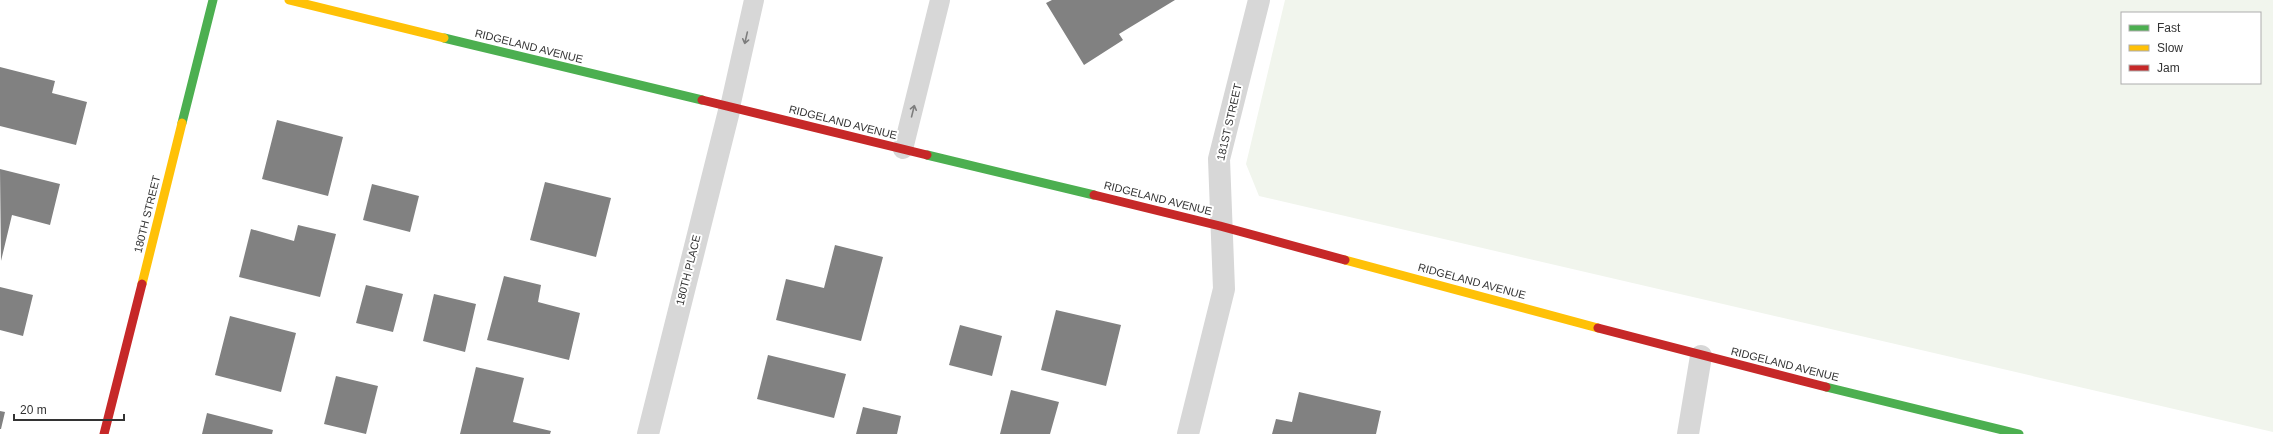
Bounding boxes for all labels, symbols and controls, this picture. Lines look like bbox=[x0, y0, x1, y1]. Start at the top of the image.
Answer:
legend bbox=[2121, 12, 2261, 84]
text: Fast bbox=[2157, 21, 2181, 35]
street label: RIDGELAND AVENUE bbox=[474, 27, 584, 65]
one-way arrow bbox=[741, 31, 749, 44]
text: Slow bbox=[2157, 41, 2183, 55]
text: Jam bbox=[2157, 61, 2180, 75]
street label: 181ST STREET bbox=[1214, 82, 1244, 162]
street label: RIDGELAND AVENUE bbox=[788, 103, 898, 141]
one-way arrow bbox=[909, 105, 917, 118]
street label: 180TH STREET bbox=[132, 174, 163, 254]
street label: RIDGELAND AVENUE bbox=[1103, 179, 1213, 217]
street label: 180TH PLACE bbox=[673, 234, 703, 306]
street label: RIDGELAND AVENUE bbox=[1417, 261, 1527, 301]
street label: RIDGELAND AVENUE bbox=[1730, 345, 1840, 383]
scale bar bbox=[14, 396, 124, 422]
text: 20 m bbox=[20, 403, 47, 417]

